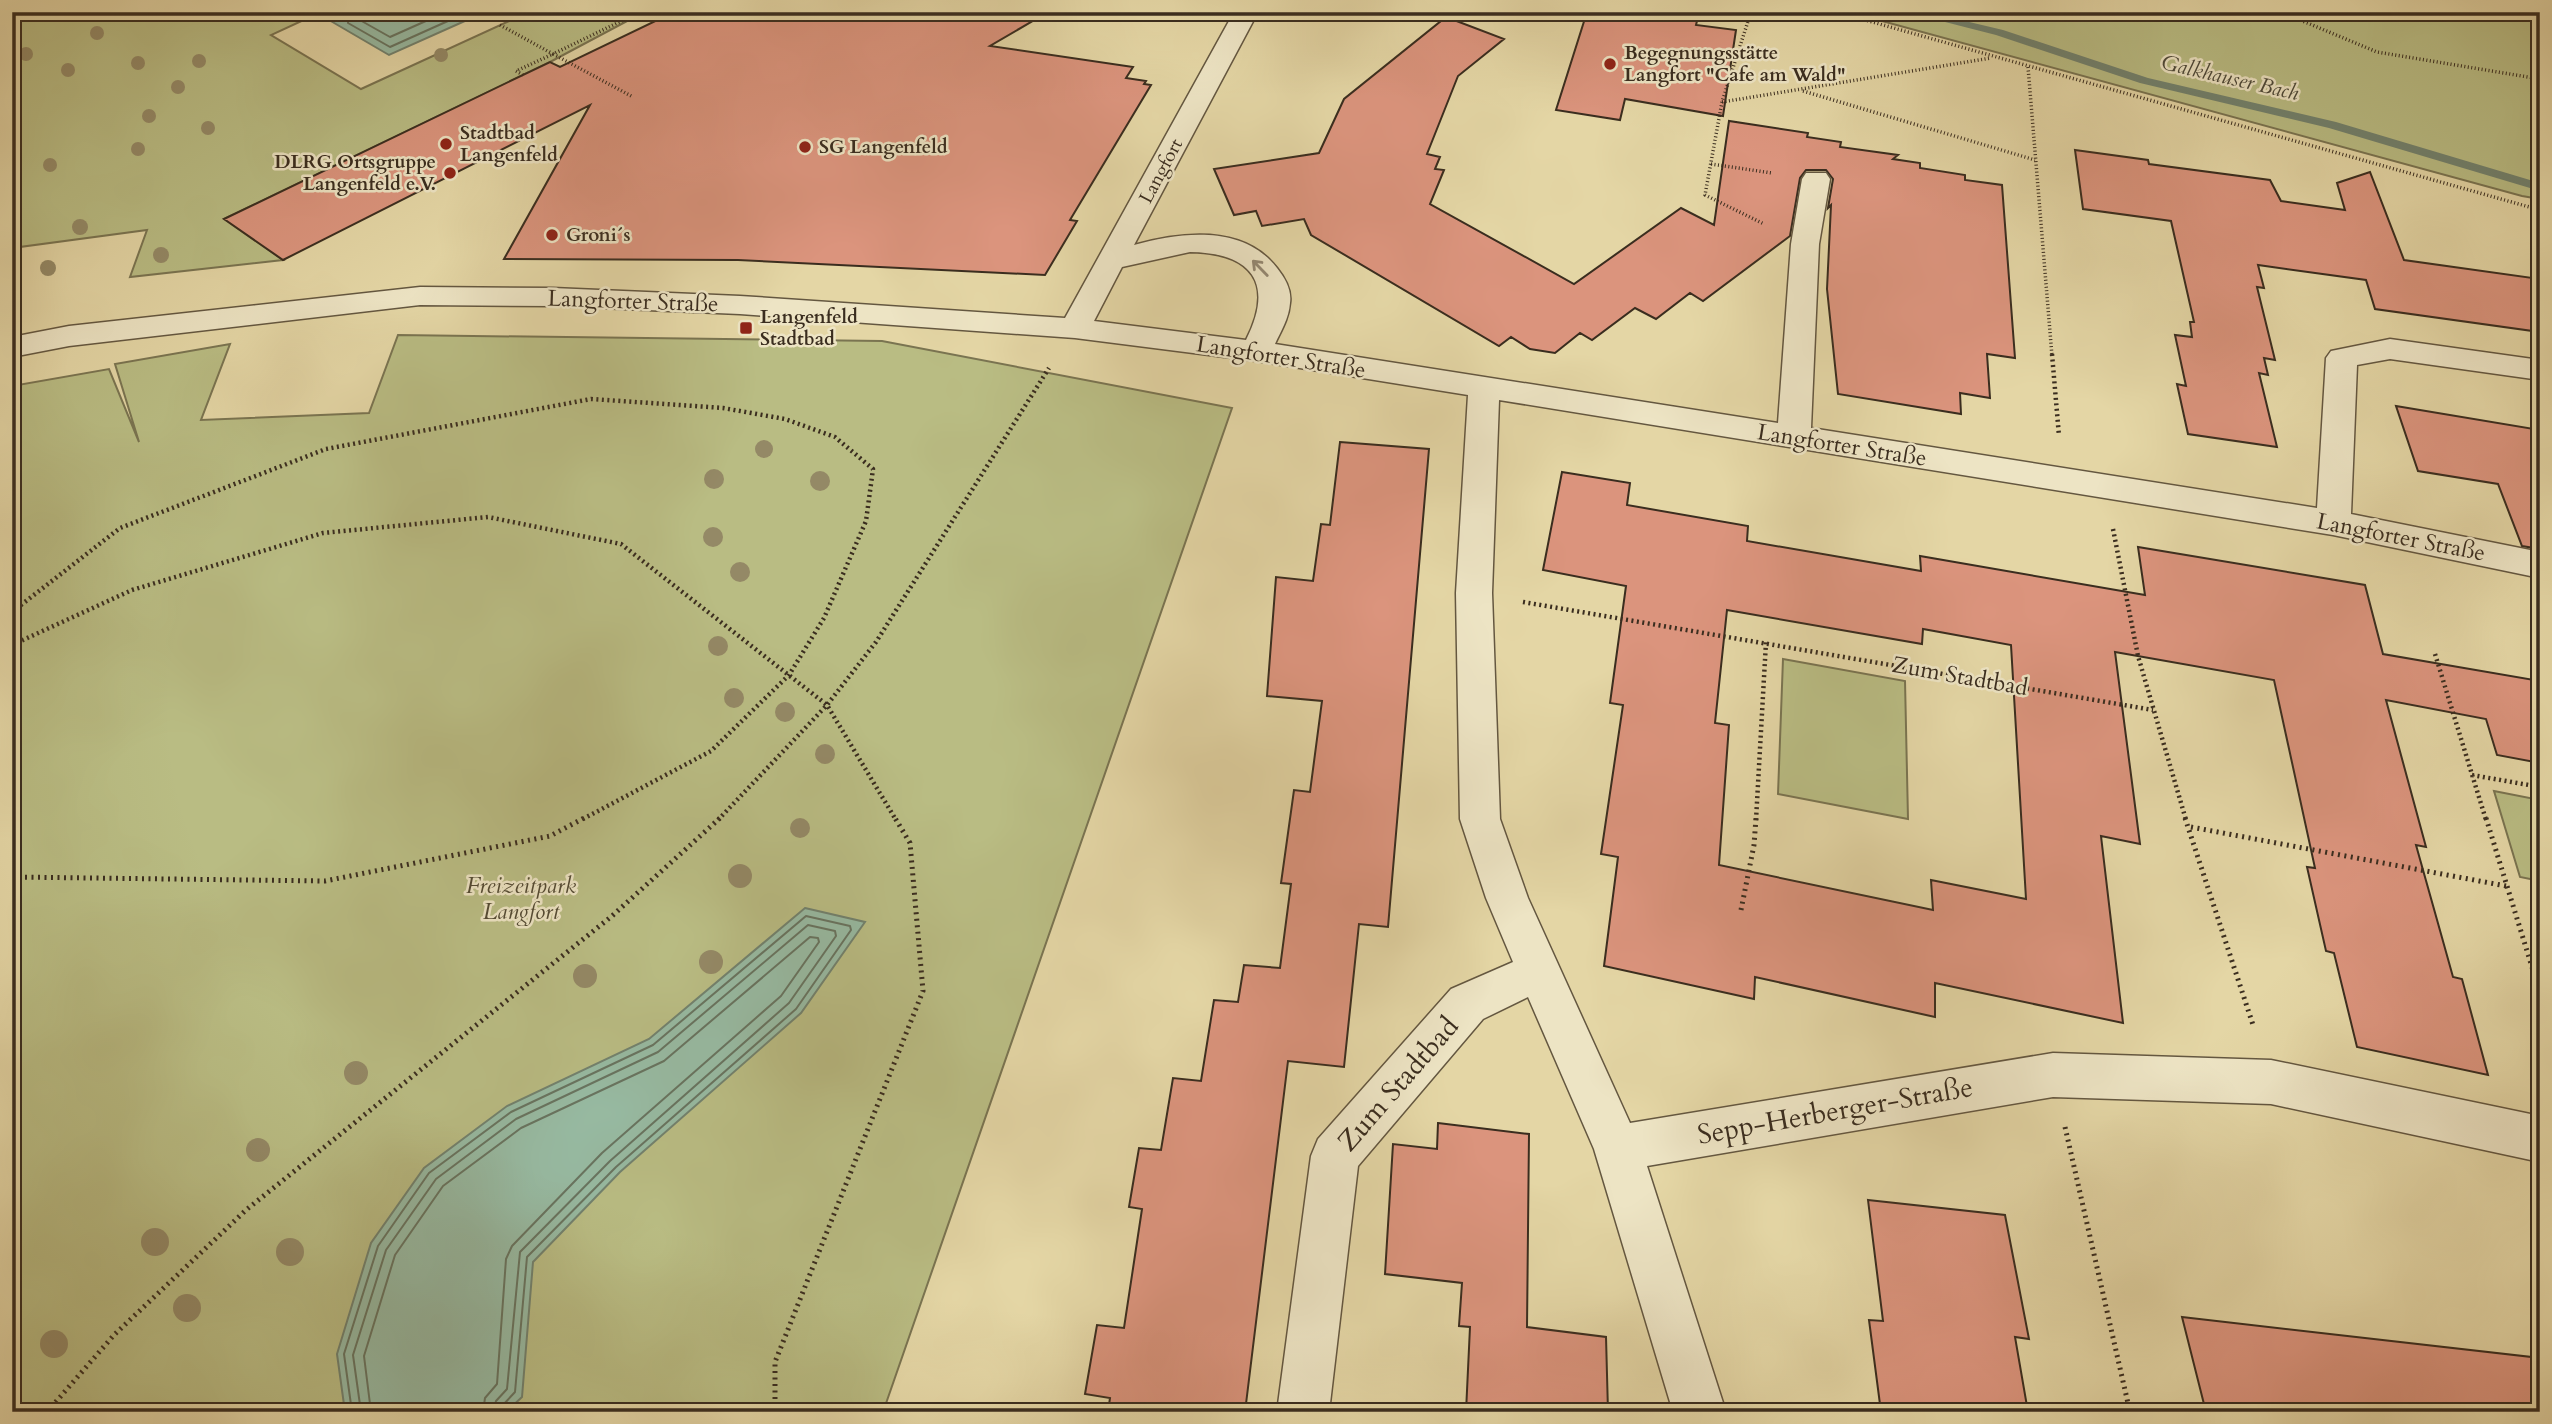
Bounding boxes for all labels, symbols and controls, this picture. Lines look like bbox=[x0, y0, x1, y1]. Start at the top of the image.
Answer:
place label: Begegnungsstätte Langfort "Cafe am Wald" bbox=[1624, 40, 1846, 88]
water label: Galkhauser Bach bbox=[2158, 48, 2302, 108]
marker: Begegnungsstätte Langfort "Cafe am Wald" bbox=[1602, 56, 1618, 72]
place label: Stadtbad Langenfeld bbox=[460, 120, 558, 168]
place label: SG Langenfeld bbox=[819, 134, 948, 160]
street label: Langfort bbox=[1133, 134, 1189, 208]
marker: Stadtbad Langenfeld bbox=[438, 136, 454, 152]
marker: SG Langenfeld bbox=[797, 139, 813, 155]
place label: DLRG Ortsgruppe Langenfeld e.V. bbox=[274, 149, 436, 197]
marker: DLRG Ortsgruppe Langenfeld e.V. bbox=[442, 165, 458, 181]
place label: Groni´s bbox=[566, 222, 631, 248]
marker: Groni´s bbox=[544, 227, 560, 243]
one-way arrow bbox=[1252, 260, 1269, 277]
street label: Langforter Straße bbox=[547, 283, 719, 319]
place label: Langenfeld Stadtbad bbox=[760, 304, 858, 352]
marker: Langenfeld Stadtbad bbox=[738, 320, 754, 336]
street label: Langforter Straße bbox=[1194, 328, 1368, 386]
street label: Langforter Straße bbox=[1755, 416, 1929, 474]
street label: Langforter Straße bbox=[2314, 505, 2488, 569]
street label: Zum Stadtbad bbox=[1890, 649, 2031, 703]
park label: Freizeitpark Langfort bbox=[466, 870, 577, 927]
street label: Zum Stadtbad bbox=[1329, 1008, 1467, 1160]
street label: Sepp-Herberger-Straße bbox=[1694, 1068, 1976, 1154]

